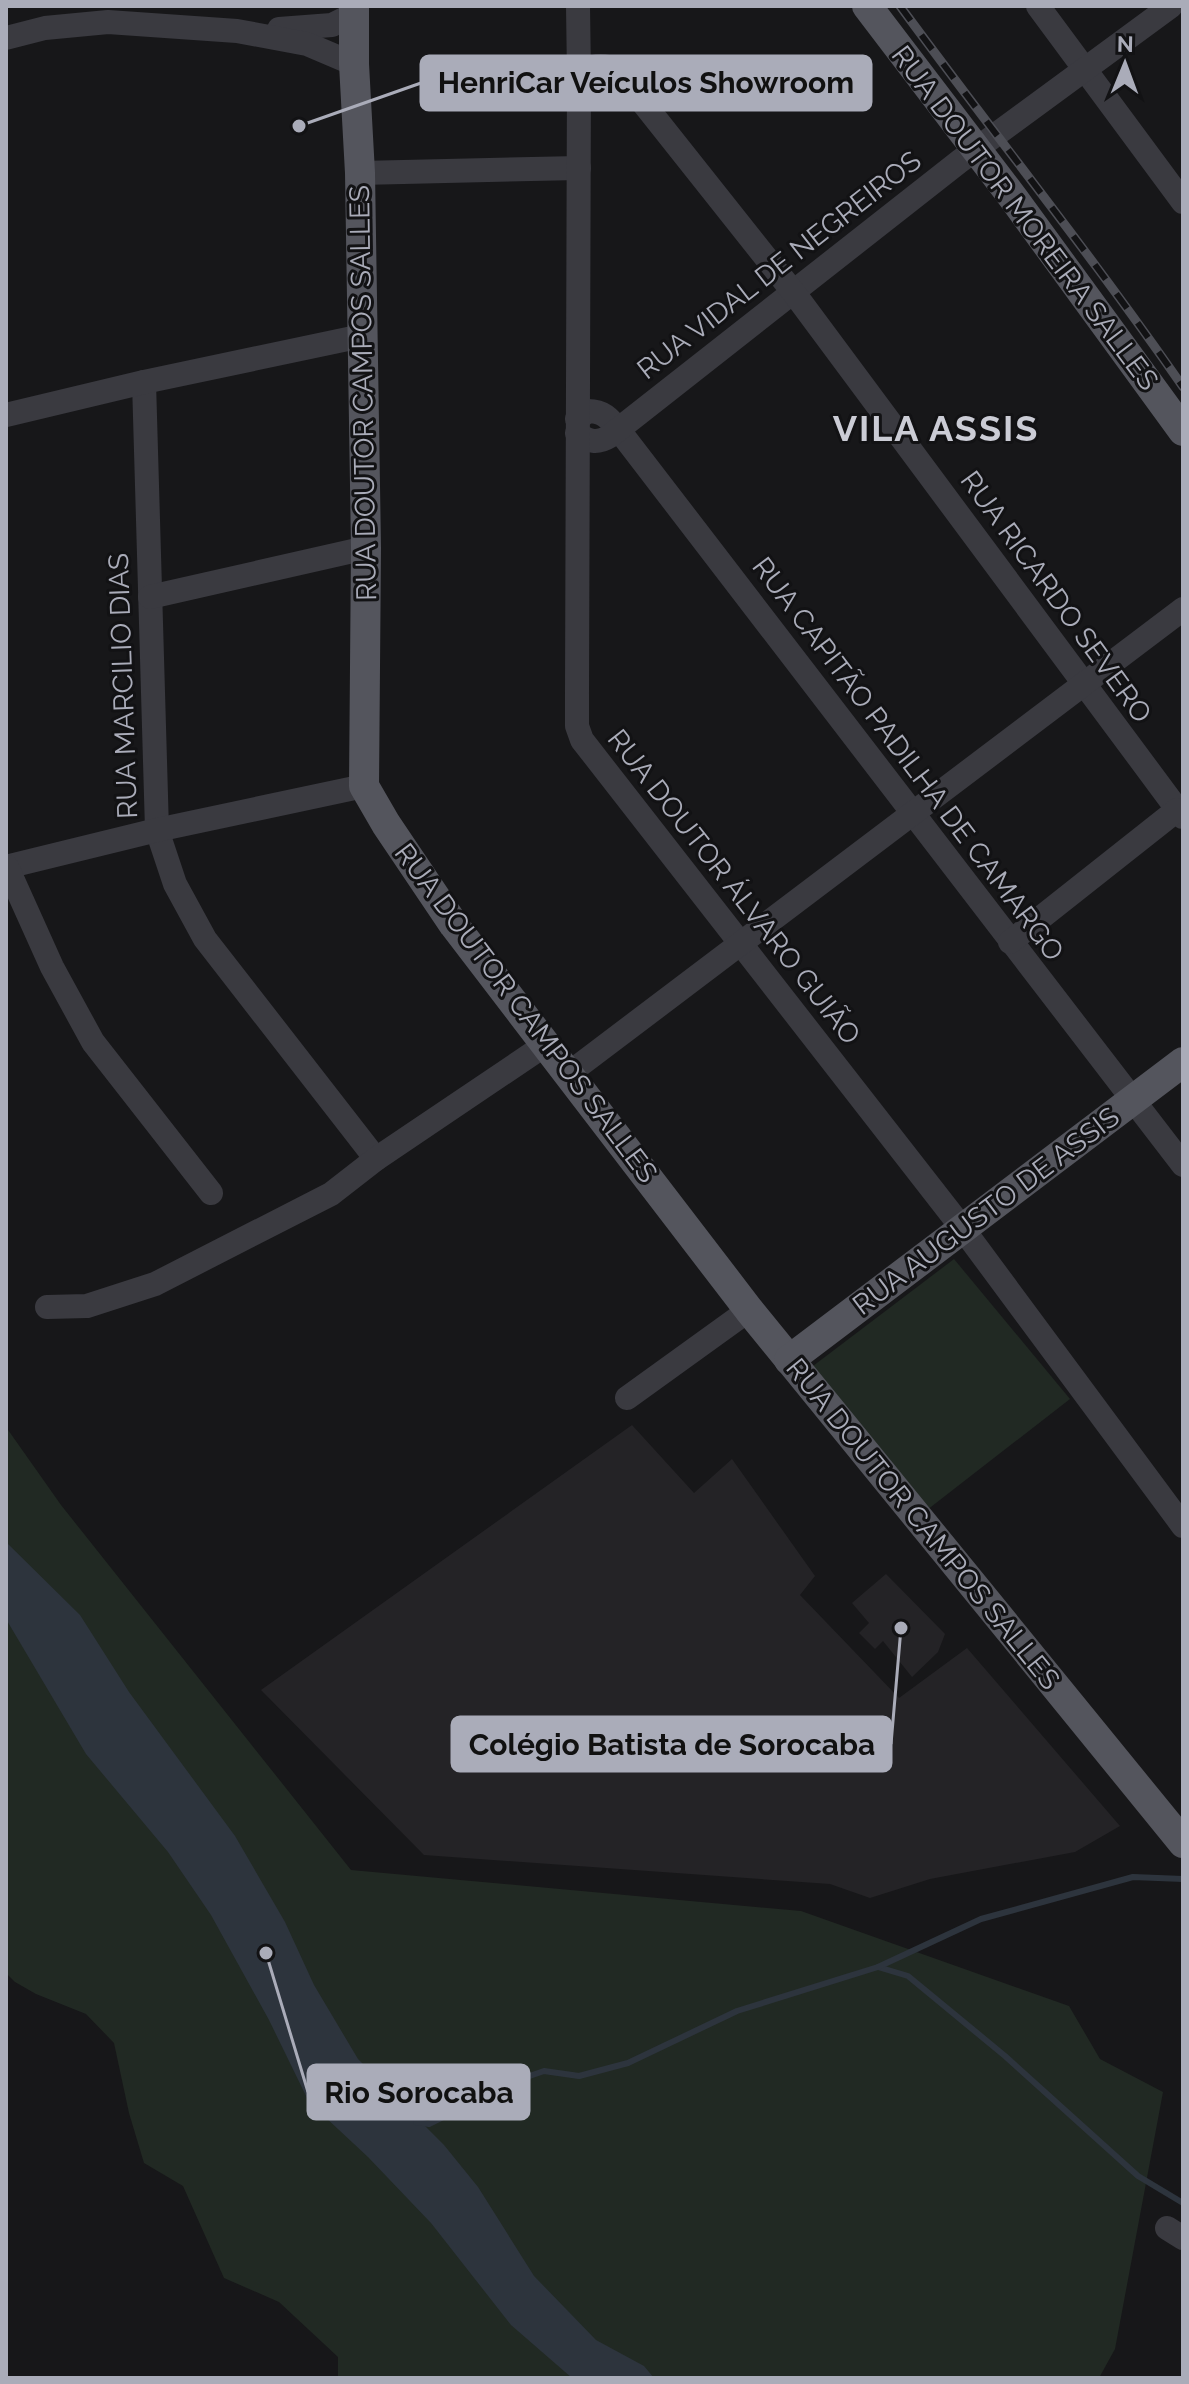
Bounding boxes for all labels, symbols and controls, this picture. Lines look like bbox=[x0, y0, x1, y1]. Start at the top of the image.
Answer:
north arrow bbox=[1085, 24, 1165, 104]
text: N bbox=[1117, 31, 1134, 57]
street label: RUA DOUTOR MOREIRA SALLES bbox=[885, 39, 1165, 397]
callout: HenriCar Veículos Showroom bbox=[421, 56, 871, 110]
text: HenriCar Veículos Showroom bbox=[438, 65, 854, 100]
street label: RUA VIDAL DE NEGREIROS bbox=[631, 144, 927, 386]
street label: RUA DOUTOR CAMPOS SALLES bbox=[343, 185, 383, 601]
district label: VILA ASSIS bbox=[833, 407, 1039, 449]
street label: RUA RICARDO SEVERO bbox=[954, 465, 1158, 729]
street label: RUA CAPITÃO PADILHA DE CAMARGO bbox=[745, 550, 1071, 967]
street label: RUA MARCILIO DIAS bbox=[102, 553, 144, 819]
street label: RUA DOUTOR ÁLVARO GUIÃO bbox=[601, 722, 868, 1051]
street label: RUA DOUTOR CAMPOS SALLES bbox=[388, 837, 664, 1189]
street label: RUA AUGUSTO DE ASSIS bbox=[846, 1100, 1126, 1322]
street label: RUA DOUTOR CAMPOS SALLES bbox=[779, 1352, 1067, 1696]
callout: Colégio Batista de Sorocaba bbox=[452, 1717, 891, 1771]
text: Colégio Batista de Sorocaba bbox=[469, 1727, 875, 1762]
callout: Rio Sorocaba bbox=[308, 2065, 529, 2119]
text: Rio Sorocaba bbox=[324, 2075, 514, 2110]

